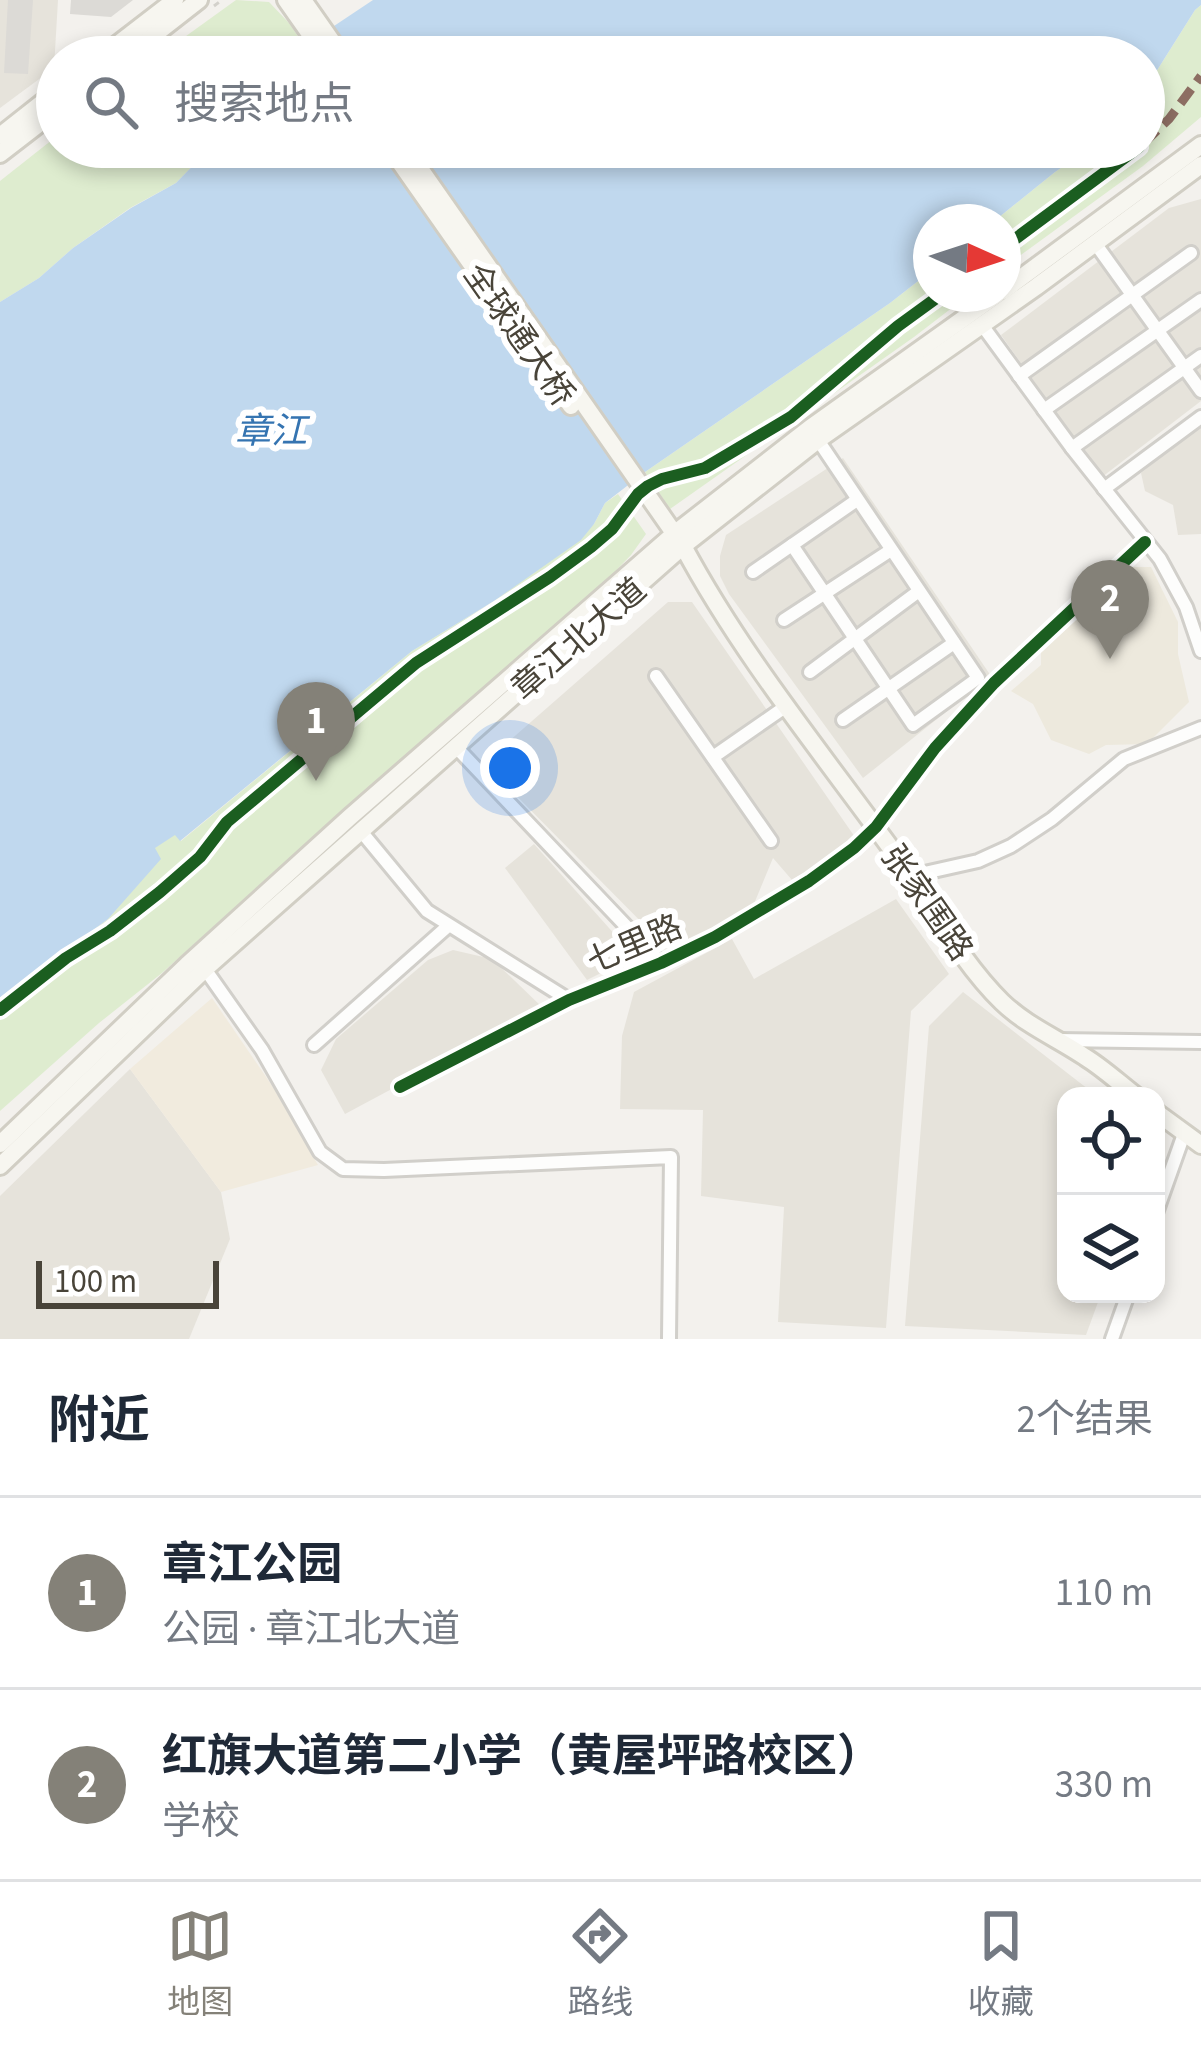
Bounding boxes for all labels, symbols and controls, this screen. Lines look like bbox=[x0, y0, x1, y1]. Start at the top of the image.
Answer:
search box bbox=[36, 36, 1165, 168]
icon: search bbox=[78, 69, 144, 135]
text: 搜索地点 bbox=[174, 73, 354, 137]
north arrow bbox=[913, 204, 1021, 312]
street label: 全球通大桥 bbox=[452, 254, 585, 416]
water label: 章江 bbox=[235, 406, 311, 457]
pin: 2 bbox=[1071, 560, 1149, 659]
street label: 章江北大道 bbox=[501, 567, 657, 711]
pin: 1 bbox=[277, 682, 355, 781]
your location bbox=[480, 738, 540, 798]
street label: 张家围路 bbox=[870, 835, 984, 970]
street label: 七里路 bbox=[580, 903, 689, 985]
map controls bbox=[1057, 1087, 1165, 1303]
button: locate bbox=[1057, 1087, 1165, 1195]
button: layers bbox=[1057, 1195, 1165, 1303]
scale bar bbox=[36, 1255, 219, 1308]
text: 100 m bbox=[54, 1258, 137, 1305]
text: 附近 bbox=[48, 1385, 150, 1457]
text: 2个结果 bbox=[1017, 1392, 1153, 1448]
text: 章江公园 bbox=[162, 1533, 342, 1597]
text: 1 bbox=[77, 1565, 97, 1621]
text: 110 m bbox=[1055, 1565, 1153, 1621]
text: 公园 · 章江北大道 bbox=[162, 1602, 460, 1658]
text: 红旗大道第二小学（黄屋坪路校区） bbox=[162, 1725, 882, 1789]
text: 2 bbox=[77, 1757, 97, 1813]
text: 330 m bbox=[1055, 1757, 1153, 1813]
text: 学校 bbox=[162, 1794, 240, 1850]
tab: 地图 bbox=[167, 1903, 233, 2026]
tab: 路线 bbox=[567, 1903, 633, 2026]
tab: 收藏 bbox=[968, 1903, 1034, 2026]

